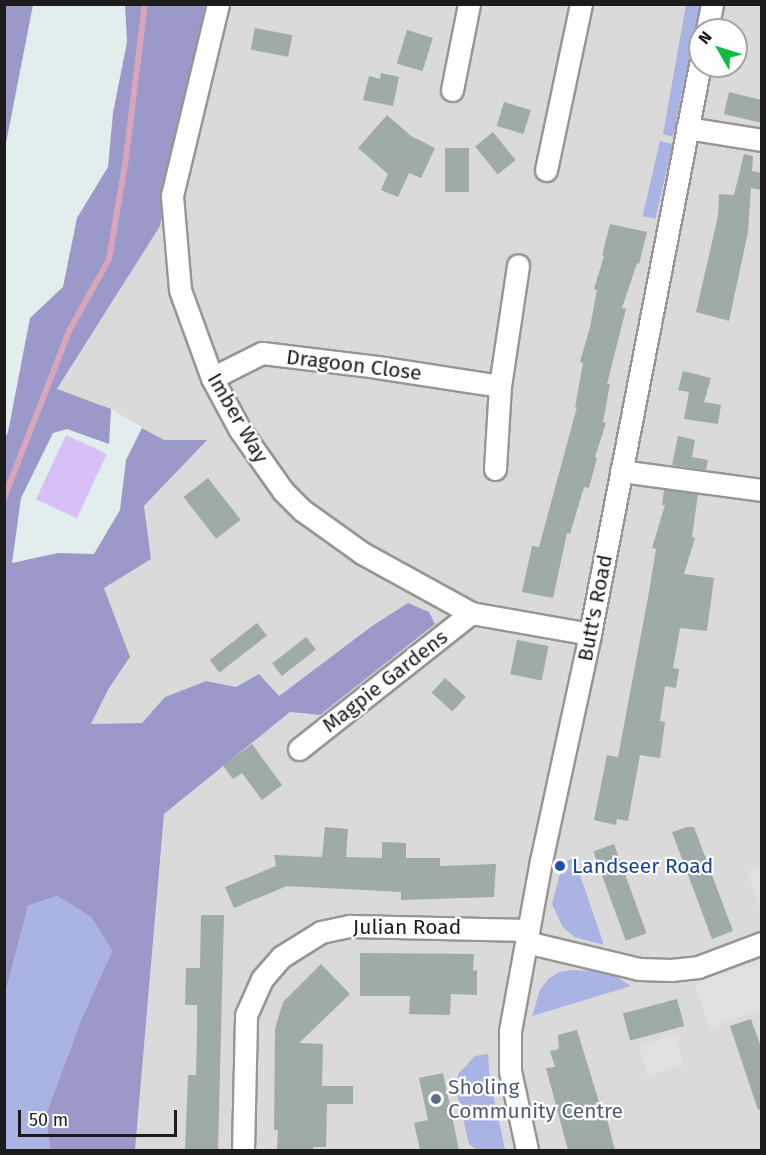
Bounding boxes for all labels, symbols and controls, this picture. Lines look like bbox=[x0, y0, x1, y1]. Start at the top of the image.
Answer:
north arrow bbox=[688, 18, 748, 78]
text: N bbox=[694, 28, 716, 48]
street label: Dragoon Close bbox=[285, 344, 423, 386]
street label: Imber Way bbox=[202, 368, 274, 468]
street label: Butt's Road bbox=[572, 553, 618, 663]
street label: Magpie Gardens bbox=[317, 624, 453, 738]
place label: Landseer Road bbox=[572, 853, 713, 879]
marker: Landseer Road bbox=[553, 859, 567, 873]
street label: Julian Road bbox=[353, 914, 461, 940]
place label: Sholing Community Centre bbox=[448, 1074, 623, 1124]
marker: Sholing Community Centre bbox=[429, 1092, 443, 1106]
scale bar bbox=[21, 1098, 180, 1136]
text: 50 m bbox=[29, 1109, 68, 1131]

